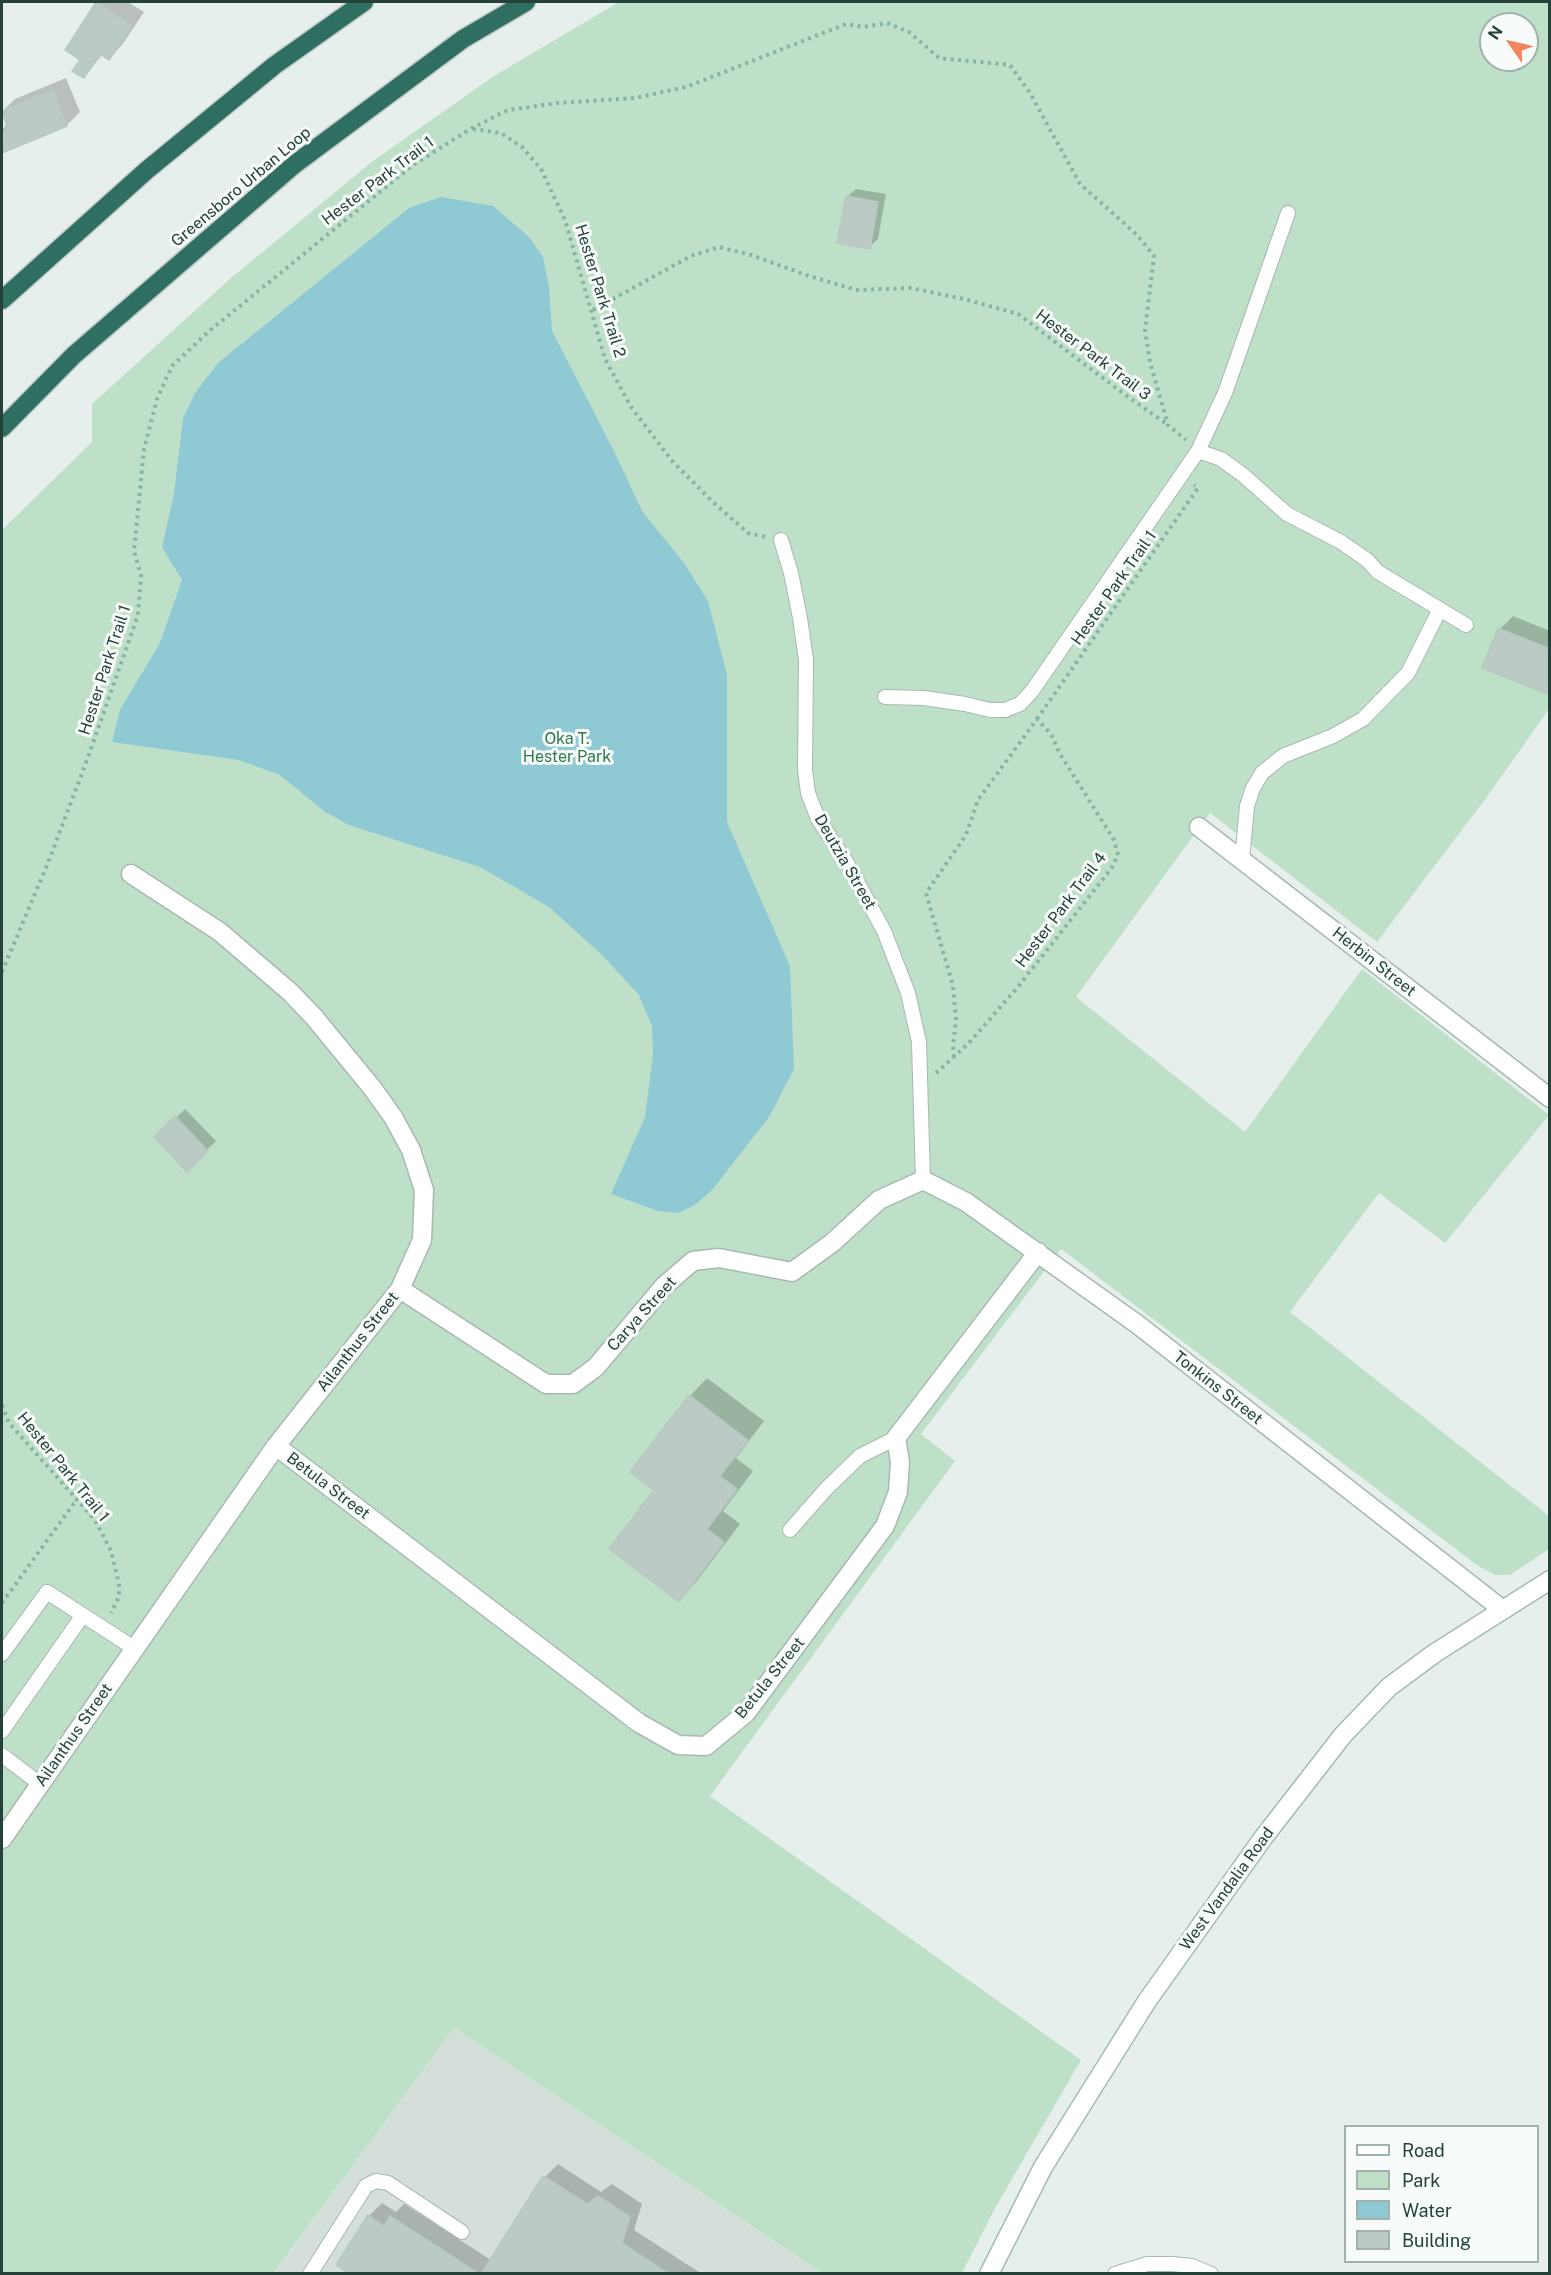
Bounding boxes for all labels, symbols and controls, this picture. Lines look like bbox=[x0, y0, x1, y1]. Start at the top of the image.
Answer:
north arrow bbox=[1479, 12, 1539, 72]
text: N bbox=[1484, 22, 1507, 43]
street label: Greensboro Urban Loop bbox=[167, 123, 315, 251]
street label: Hester Park Trail 1 bbox=[318, 133, 438, 229]
street label: Hester Park Trail 2 bbox=[571, 222, 629, 360]
street label: Hester Park Trail 3 bbox=[1032, 306, 1154, 404]
street label: Hester Park Trail 1 bbox=[1067, 527, 1161, 649]
street label: Hester Park Trail 1 bbox=[75, 603, 135, 737]
park label: Oka T. Hester Park bbox=[523, 729, 611, 767]
street label: Deutzia Street bbox=[810, 811, 880, 913]
street label: Hester Park Trail 4 bbox=[1012, 849, 1110, 971]
street label: Herbin Street bbox=[1328, 923, 1420, 1001]
street label: Carya Street bbox=[603, 1273, 681, 1355]
street label: Ailanthus Street bbox=[313, 1288, 403, 1396]
street label: Tonkins Street bbox=[1170, 1347, 1266, 1429]
street label: Hester Park Trail 1 bbox=[13, 1408, 113, 1526]
street label: Betula Street bbox=[283, 1448, 373, 1524]
street label: Betula Street bbox=[731, 1633, 809, 1723]
street label: Ailanthus Street bbox=[31, 1680, 117, 1790]
street label: West Vandalia Road bbox=[1176, 1824, 1278, 1954]
legend bbox=[1344, 2125, 1539, 2263]
text: Road bbox=[1402, 2140, 1445, 2161]
text: Park bbox=[1402, 2170, 1440, 2191]
text: Water bbox=[1402, 2200, 1452, 2221]
text: Building bbox=[1402, 2230, 1471, 2251]

